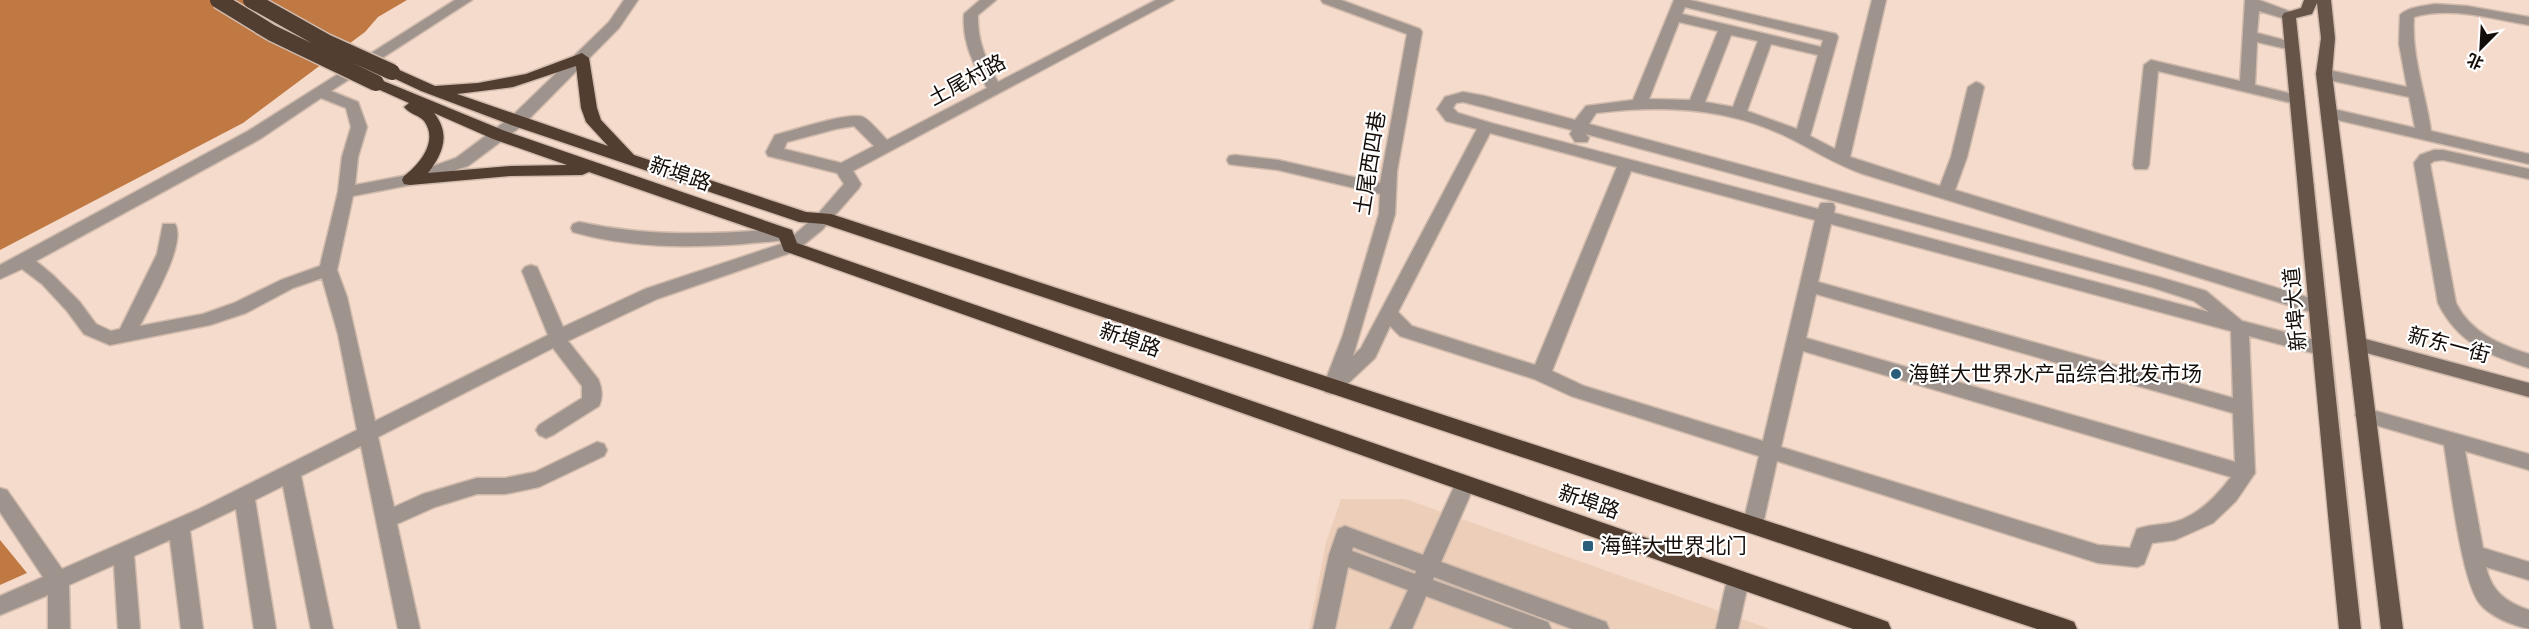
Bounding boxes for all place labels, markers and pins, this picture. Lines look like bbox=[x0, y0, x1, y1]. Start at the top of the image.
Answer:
place label: 海鲜大世界水产品综合批发市场 bbox=[1908, 359, 2202, 389]
marker: 海鲜大世界水产品综合批发市场 bbox=[1889, 367, 1903, 381]
place label: 海鲜大世界北门 bbox=[1600, 531, 1747, 561]
marker: 海鲜大世界北门 bbox=[1581, 539, 1595, 553]

